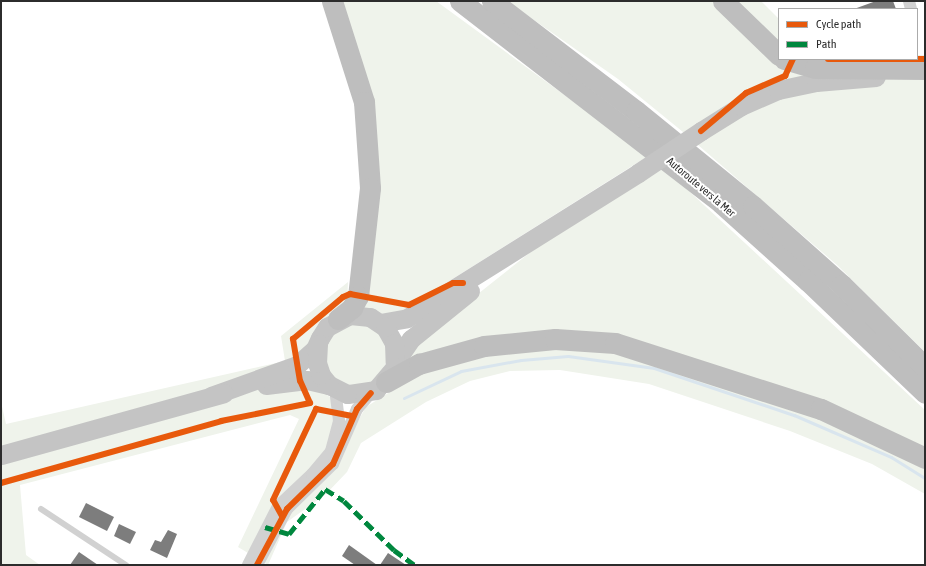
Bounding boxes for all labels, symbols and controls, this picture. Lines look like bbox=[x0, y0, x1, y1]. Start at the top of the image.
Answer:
legend bbox=[778, 8, 918, 60]
text: Cycle path bbox=[816, 17, 861, 31]
text: Path bbox=[816, 37, 837, 51]
street label: Autoroute vers la Mer bbox=[664, 154, 738, 220]

